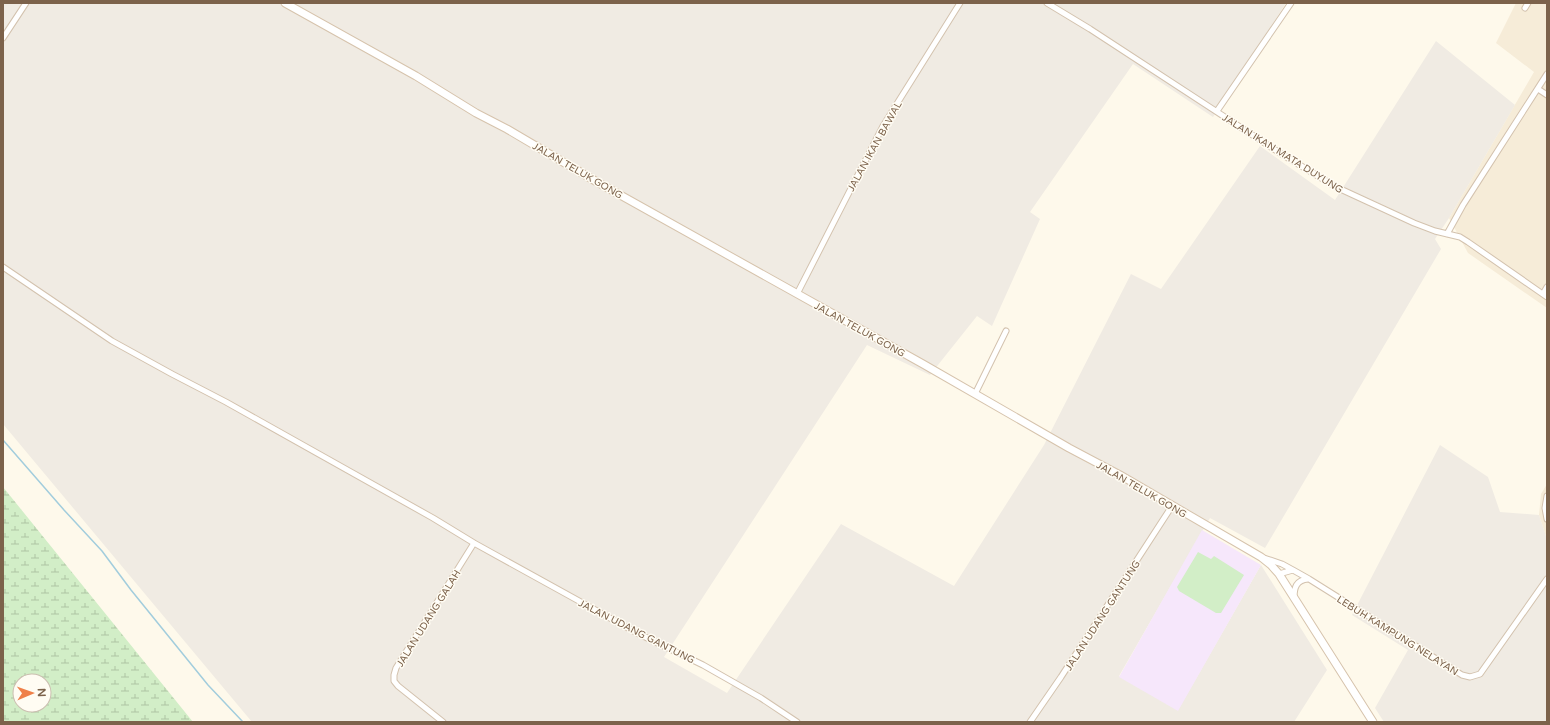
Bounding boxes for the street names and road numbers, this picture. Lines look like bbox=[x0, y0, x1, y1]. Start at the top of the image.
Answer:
street label: JALAN IKAN BAWAL bbox=[845, 99, 905, 194]
street label: JALAN IKAN MATA DUYUNG bbox=[1220, 112, 1345, 196]
street label: JALAN TELUK GONG bbox=[530, 140, 625, 202]
street label: JALAN TELUK GONG bbox=[812, 300, 907, 360]
street label: JALAN TELUK GONG bbox=[1094, 459, 1189, 521]
street label: JALAN UDANG GANTUNG bbox=[1063, 558, 1143, 673]
street label: JALAN UDANG GALAH bbox=[394, 568, 464, 669]
street label: LEBUH KAMPUNG NELAYAN bbox=[1334, 593, 1460, 678]
street label: JALAN UDANG GANTUNG bbox=[576, 597, 697, 666]

